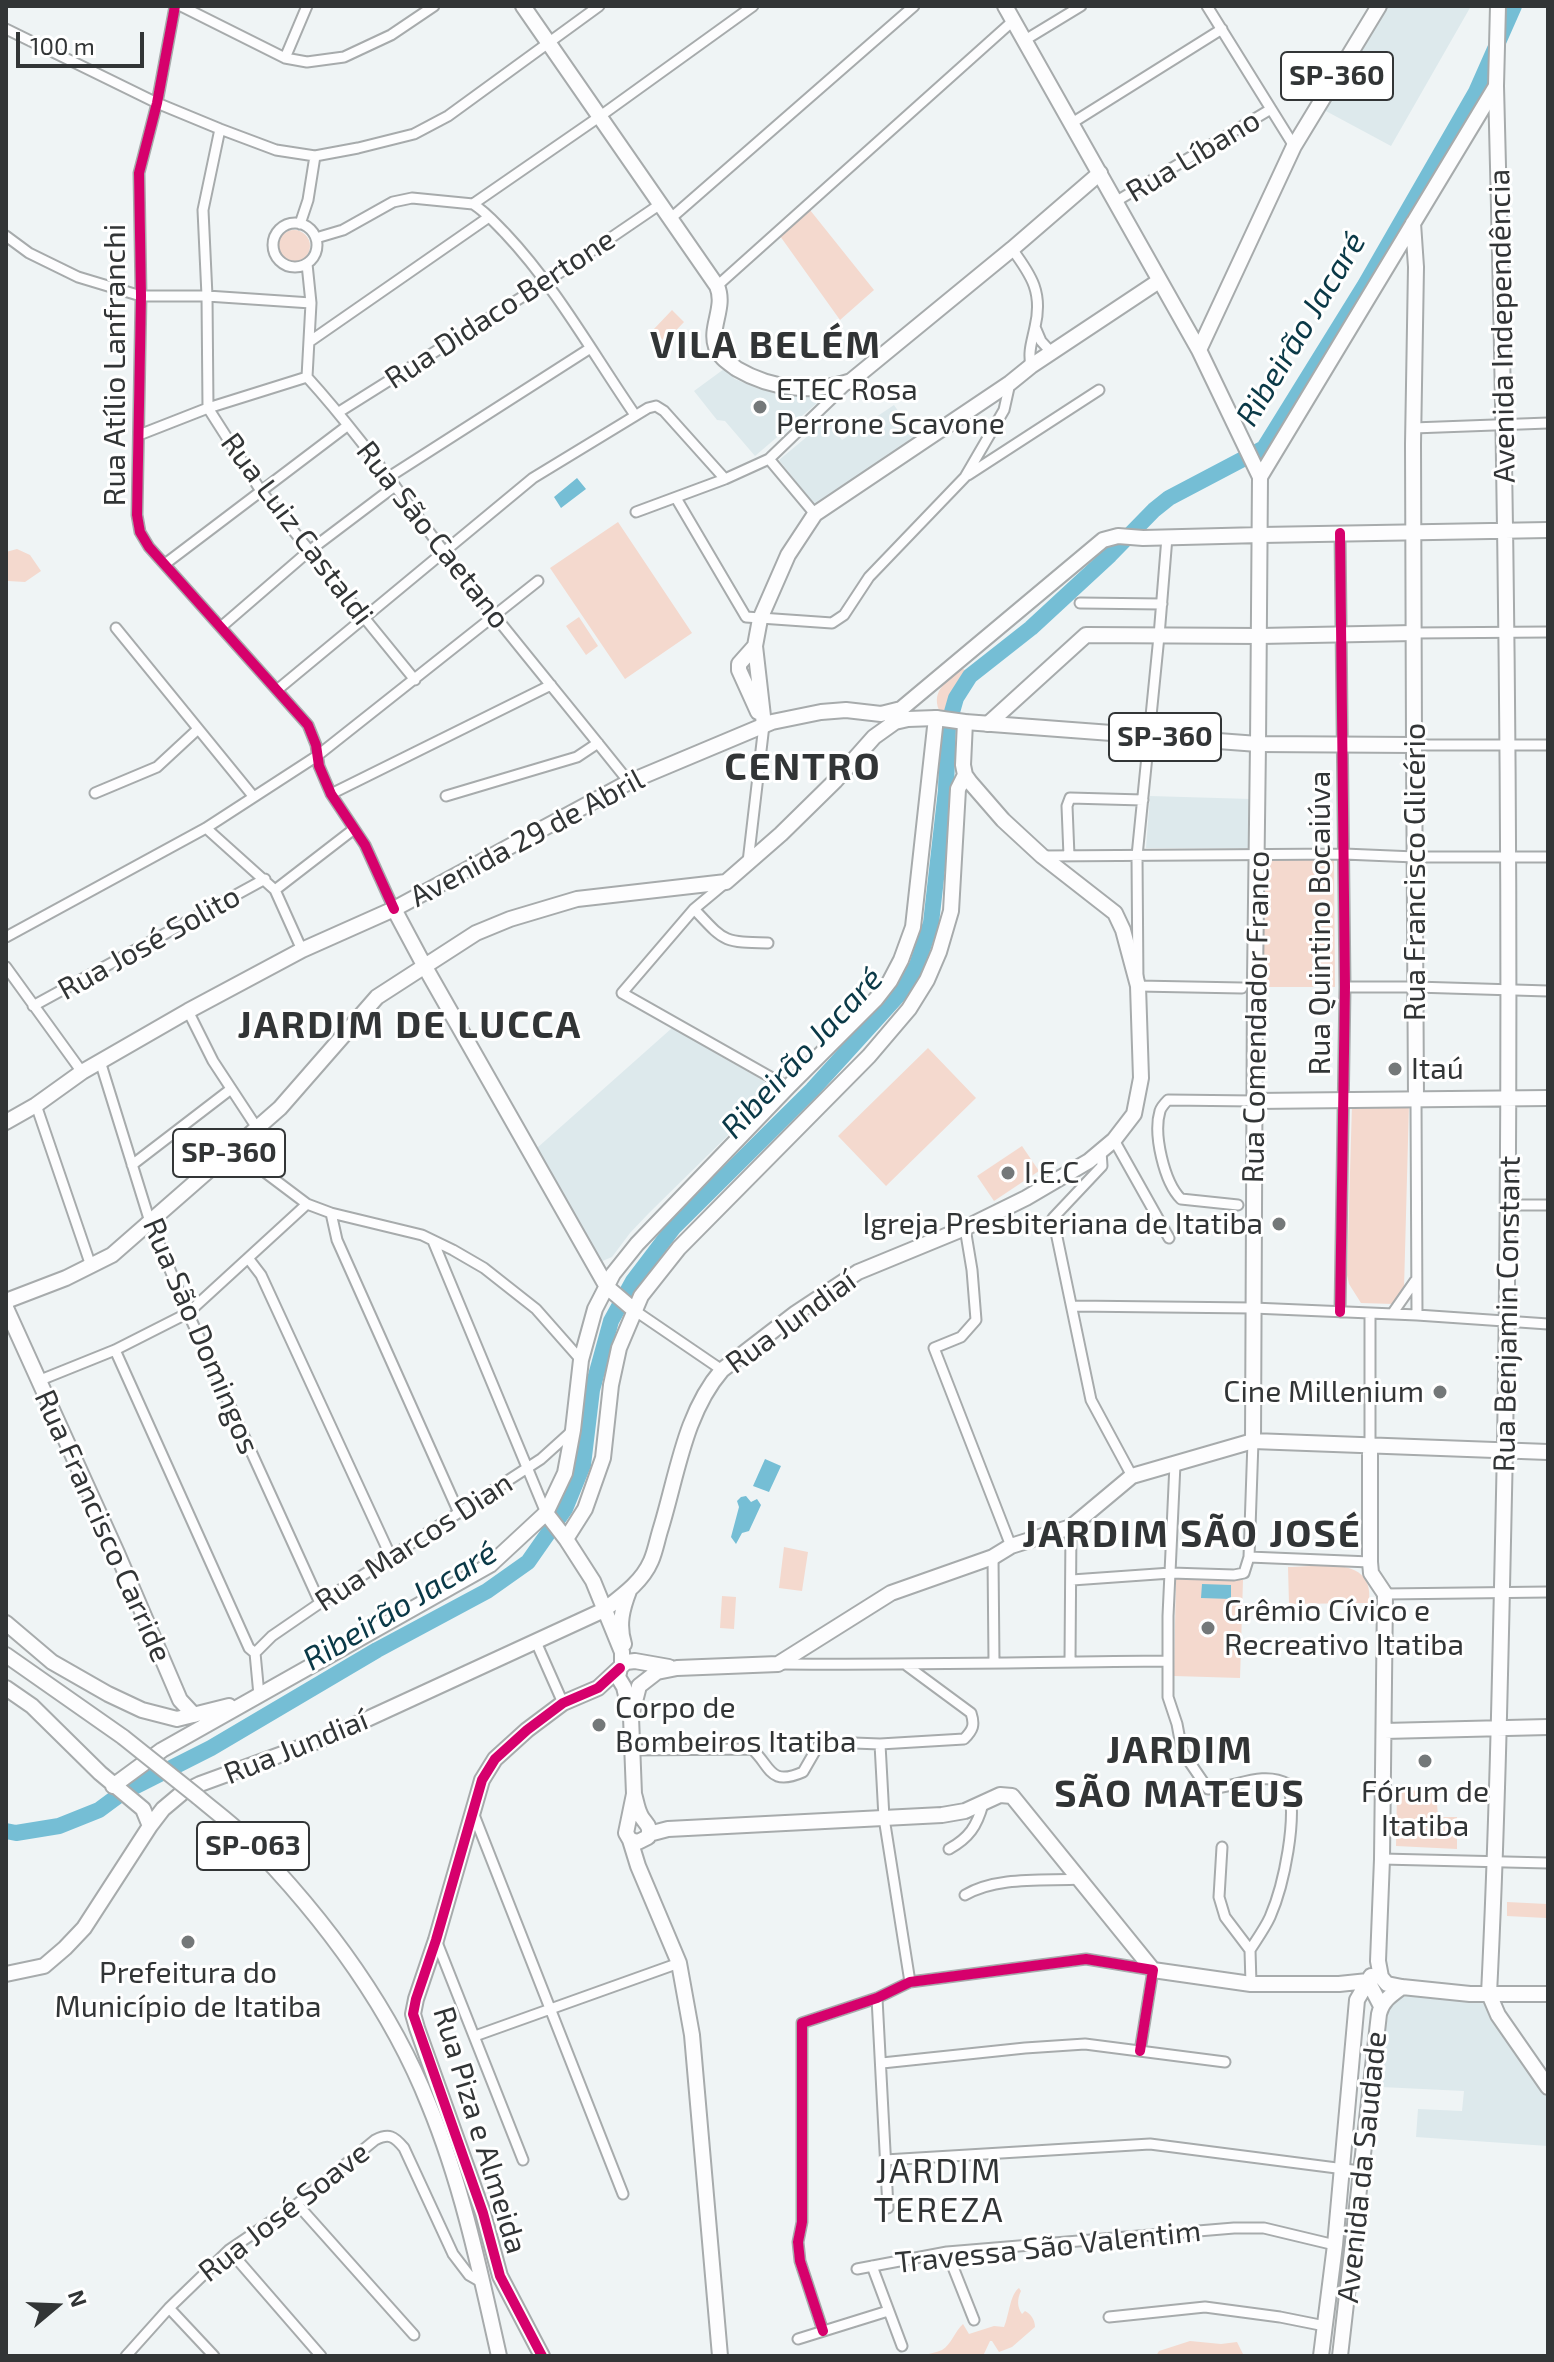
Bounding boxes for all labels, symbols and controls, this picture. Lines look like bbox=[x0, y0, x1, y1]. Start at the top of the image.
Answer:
scale bar bbox=[20, 16, 148, 66]
text: 100 m bbox=[30, 31, 95, 60]
road number: SP-360 bbox=[1281, 52, 1393, 100]
street label: Rua Líbano bbox=[1120, 102, 1266, 210]
street label: Avenida Independência bbox=[1481, 169, 1523, 483]
street label: Rua Didaco Bertone bbox=[378, 221, 622, 397]
street label: Rua Atílio Lanfranchi bbox=[97, 224, 133, 506]
water label: Ribeirão Jacaré bbox=[1228, 225, 1374, 433]
district label: VILA BELÉM bbox=[650, 322, 882, 368]
place label: ETEC Rosa Perrone Scavone bbox=[776, 372, 1005, 442]
marker: ETEC Rosa Perrone Scavone bbox=[751, 398, 769, 416]
street label: Rua Luiz Castaldi bbox=[213, 426, 381, 632]
street label: Rua São Caetano bbox=[349, 434, 517, 636]
road number: SP-360 bbox=[1109, 713, 1221, 761]
street label: Rua Francisco Glicério bbox=[1397, 723, 1433, 1021]
district label: CENTRO bbox=[724, 744, 882, 790]
street label: Avenida 29 de Abril bbox=[404, 761, 650, 915]
street label: Rua Quintino Bocaiúva bbox=[1302, 771, 1338, 1075]
street label: Rua Comendador Franco bbox=[1235, 850, 1277, 1184]
street label: Rua José Solito bbox=[52, 878, 246, 1008]
water label: Ribeirão Jacaré bbox=[713, 960, 891, 1146]
district label: JARDIM DE LUCCA bbox=[238, 1002, 582, 1048]
place label: Itaú bbox=[1411, 1051, 1464, 1087]
marker: Itaú bbox=[1386, 1060, 1404, 1078]
road number: SP-360 bbox=[173, 1129, 285, 1177]
place label: I.E.C bbox=[1024, 1155, 1079, 1191]
street label: Rua Benjamin Constant bbox=[1486, 1156, 1528, 1472]
marker: I.E.C bbox=[999, 1164, 1017, 1182]
place label: Igreja Presbiteriana de Itatiba bbox=[863, 1206, 1263, 1242]
street label: Rua São Domingos bbox=[135, 1213, 267, 1459]
marker: Igreja Presbiteriana de Itatiba bbox=[1270, 1215, 1288, 1233]
street label: Rua Jundiaí bbox=[719, 1263, 863, 1381]
place label: Cine Millenium bbox=[1223, 1374, 1424, 1410]
marker: Cine Millenium bbox=[1431, 1383, 1449, 1401]
street label: Rua Francisco Carride bbox=[27, 1384, 179, 1668]
street label: Rua Marcos Dian bbox=[309, 1465, 519, 1619]
district label: JARDIM SÃO JOSÉ bbox=[1022, 1511, 1362, 1557]
water label: Ribeirão Jacaré bbox=[296, 1533, 504, 1679]
place label: Grêmio Cívico e Recreativo Itatiba bbox=[1224, 1593, 1464, 1664]
marker: Grêmio Cívico e Recreativo Itatiba bbox=[1199, 1619, 1217, 1637]
place label: Corpo de Bombeiros Itatiba bbox=[615, 1690, 856, 1760]
street label: Rua Jundiaí bbox=[219, 1702, 373, 1792]
marker: Corpo de Bombeiros Itatiba bbox=[590, 1716, 608, 1734]
district label: JARDIM SÃO MATEUS bbox=[1054, 1727, 1306, 1816]
marker: Fórum de Itatiba bbox=[1416, 1752, 1434, 1770]
place label: Fórum de Itatiba bbox=[1361, 1774, 1489, 1844]
road number: SP-063 bbox=[197, 1822, 309, 1870]
marker: Prefeitura do Município de Itatiba bbox=[179, 1933, 197, 1951]
place label: Prefeitura do Município de Itatiba bbox=[54, 1955, 322, 2026]
street label: Rua Piza e Almeida bbox=[425, 2002, 535, 2258]
street label: Avenida da Saudade bbox=[1330, 2029, 1394, 2305]
street label: Rua José Soave bbox=[192, 2134, 376, 2290]
district label: JARDIM TEREZA bbox=[873, 2152, 1005, 2232]
street label: Travessa São Valentim bbox=[893, 2213, 1203, 2281]
north arrow bbox=[16, 2266, 96, 2346]
text: N bbox=[64, 2286, 94, 2310]

